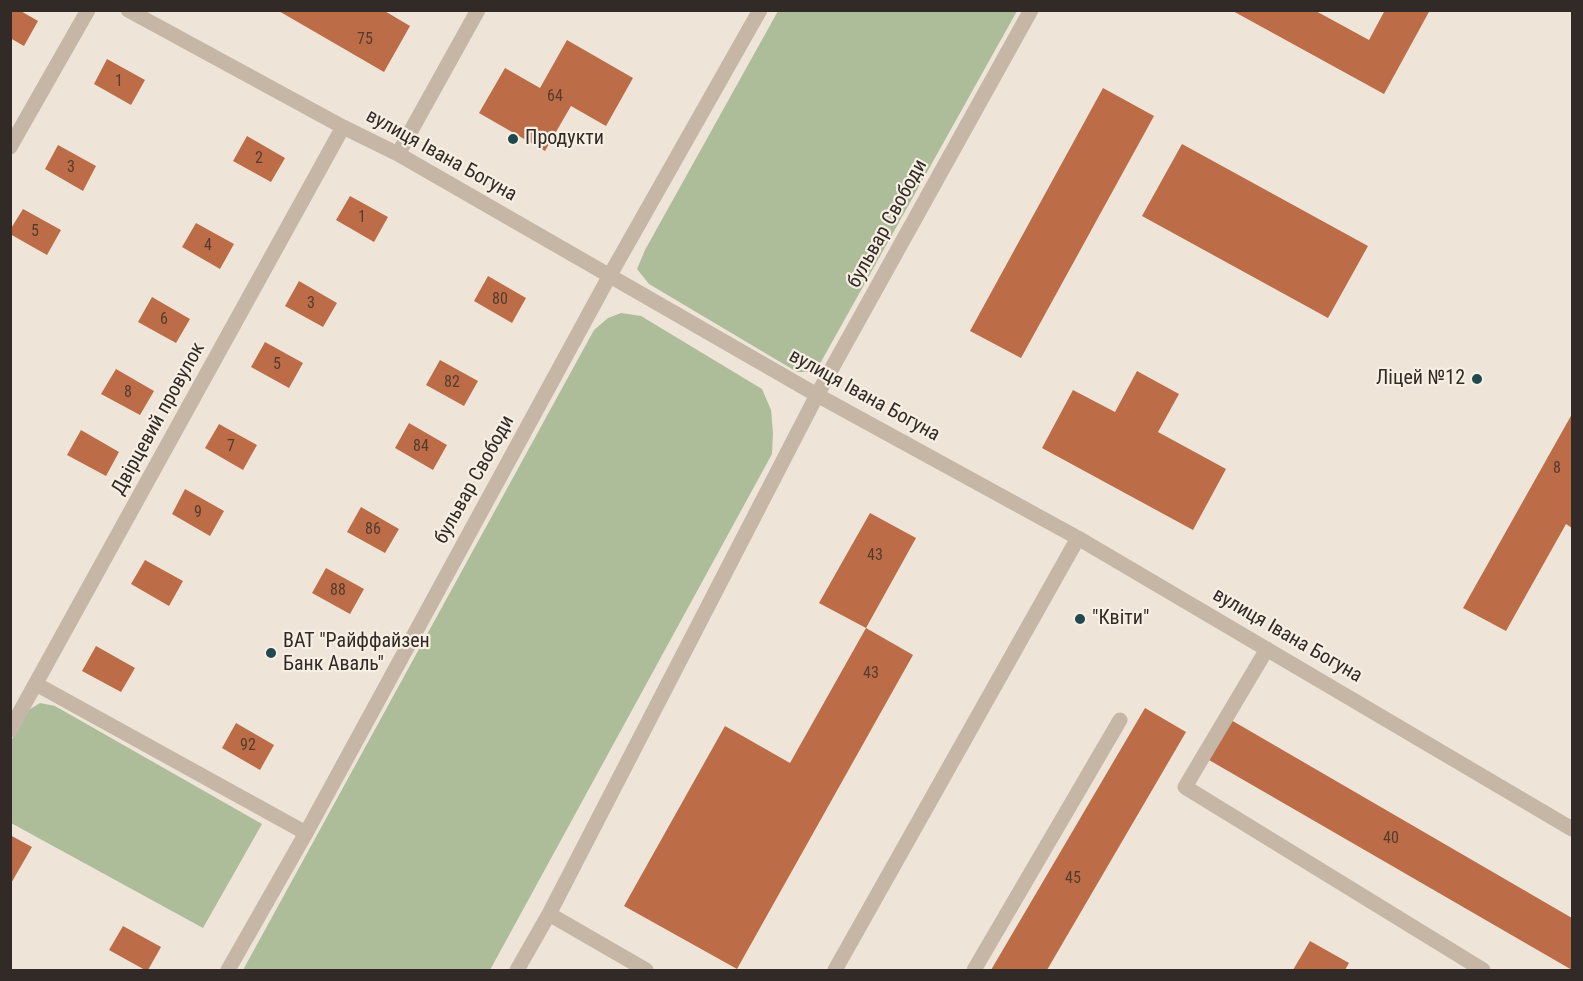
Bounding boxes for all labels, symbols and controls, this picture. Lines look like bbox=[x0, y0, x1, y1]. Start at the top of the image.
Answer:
house number: 75 bbox=[357, 30, 373, 50]
house number: 1 bbox=[115, 72, 123, 92]
house number: 64 bbox=[547, 87, 563, 107]
street label: вулиця Івана Богуна bbox=[361, 105, 521, 207]
place label: Продукти bbox=[525, 127, 604, 151]
marker: Продукти bbox=[506, 132, 520, 146]
house number: 2 bbox=[255, 149, 263, 169]
street label: бульвар Свободи bbox=[843, 156, 933, 292]
house number: 3 bbox=[67, 158, 75, 178]
house number: 1 bbox=[358, 208, 366, 228]
house number: 5 bbox=[31, 222, 39, 242]
house number: 4 bbox=[204, 236, 212, 256]
house number: 80 bbox=[492, 290, 508, 310]
house number: 3 bbox=[307, 294, 315, 314]
house number: 6 bbox=[160, 310, 168, 330]
street label: Двірцевий провулок bbox=[107, 339, 211, 499]
street label: вулиця Івана Богуна bbox=[784, 345, 944, 447]
house number: 5 bbox=[273, 355, 281, 375]
place label: Ліцей №12 bbox=[1376, 367, 1465, 391]
marker: Ліцей №12 bbox=[1470, 372, 1484, 386]
house number: 82 bbox=[444, 373, 460, 393]
house number: 8 bbox=[124, 383, 132, 403]
street label: бульвар Свободи bbox=[430, 412, 520, 548]
house number: 7 bbox=[227, 437, 235, 457]
house number: 84 bbox=[413, 437, 429, 457]
house number: 8 bbox=[1553, 459, 1561, 479]
house number: 9 bbox=[194, 503, 202, 523]
house number: 86 bbox=[365, 520, 381, 540]
house number: 43 bbox=[867, 546, 883, 566]
house number: 88 bbox=[330, 581, 346, 601]
street label: вулиця Івана Богуна bbox=[1208, 583, 1366, 689]
place label: "Квіти" bbox=[1092, 607, 1149, 631]
marker: "Квіти" bbox=[1073, 612, 1087, 626]
place label: ВАТ "Райффайзен Банк Аваль" bbox=[283, 630, 430, 677]
marker: ВАТ "Райффайзен Банк Аваль" bbox=[264, 646, 278, 660]
house number: 43 bbox=[863, 664, 879, 684]
house number: 92 bbox=[240, 736, 256, 756]
house number: 40 bbox=[1383, 829, 1399, 849]
house number: 45 bbox=[1065, 869, 1081, 889]

